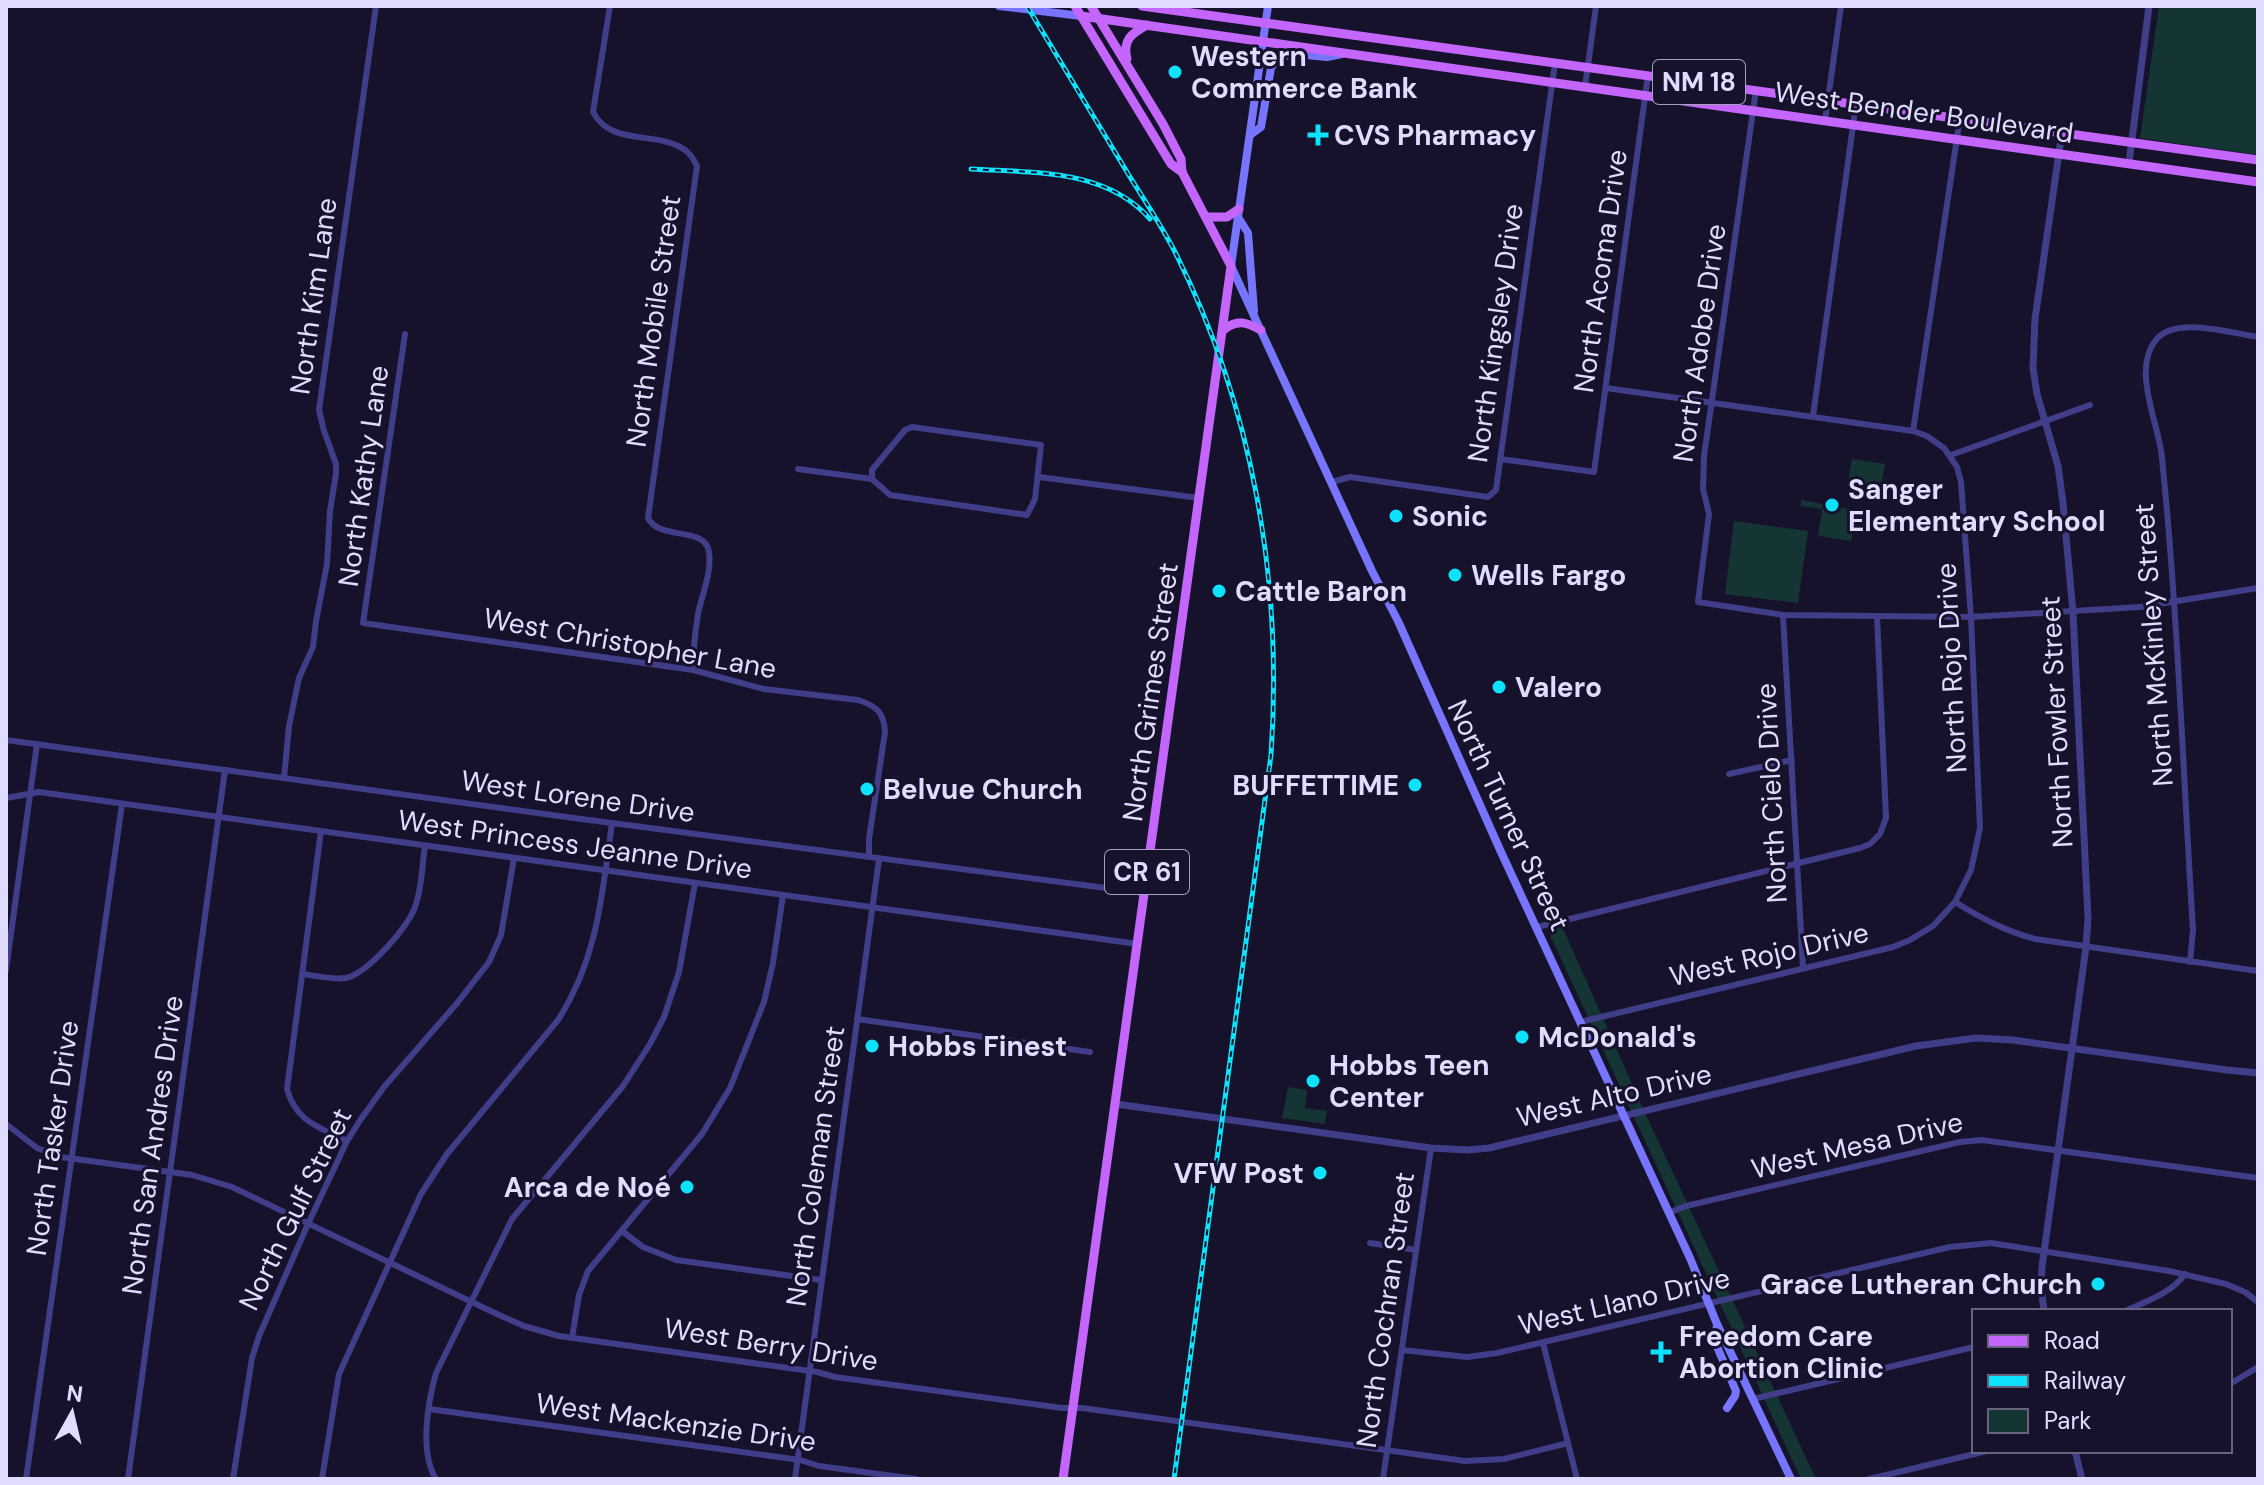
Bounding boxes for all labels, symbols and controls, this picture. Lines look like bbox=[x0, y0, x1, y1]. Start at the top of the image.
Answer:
place label: Western Commerce Bank bbox=[1191, 38, 1418, 107]
road number: NM 18 bbox=[1653, 60, 1745, 104]
marker: Western Commerce Bank bbox=[1166, 63, 1184, 81]
street label: West Bender Boulevard bbox=[1772, 73, 2076, 152]
place label: CVS Pharmacy bbox=[1334, 117, 1536, 154]
marker: CVS Pharmacy bbox=[1309, 126, 1327, 144]
street label: North Acoma Drive bbox=[1565, 147, 1636, 395]
street label: North Mobile Street bbox=[617, 193, 690, 450]
street label: North Kim Lane bbox=[281, 195, 346, 397]
street label: North Kingsley Drive bbox=[1459, 201, 1532, 465]
street label: North Adobe Drive bbox=[1664, 222, 1735, 464]
street label: North Kathy Lane bbox=[330, 363, 397, 589]
place label: Sanger Elementary School bbox=[1848, 471, 2105, 540]
marker: Sanger Elementary School bbox=[1823, 496, 1841, 514]
place label: Sonic bbox=[1412, 498, 1488, 535]
street label: North McKinley Street bbox=[2125, 502, 2182, 788]
marker: Sonic bbox=[1387, 507, 1405, 525]
place label: Wells Fargo bbox=[1471, 557, 1626, 594]
street label: North Grimes Street bbox=[1114, 560, 1187, 824]
street label: North Rojo Drive bbox=[1928, 562, 1975, 774]
marker: Wells Fargo bbox=[1446, 566, 1464, 584]
place label: Cattle Baron bbox=[1235, 573, 1407, 610]
marker: Cattle Baron bbox=[1210, 582, 1228, 600]
street label: North Fowler Street bbox=[2031, 595, 2082, 849]
street label: West Christopher Lane bbox=[481, 600, 779, 687]
place label: Valero bbox=[1515, 669, 1602, 706]
marker: Valero bbox=[1490, 678, 1508, 696]
street label: North Cielo Drive bbox=[1747, 682, 1796, 904]
street label: North Turner Street bbox=[1439, 694, 1578, 937]
street label: West Lorene Drive bbox=[459, 762, 697, 831]
place label: BUFFETTIME bbox=[1232, 767, 1399, 804]
place label: Belvue Church bbox=[883, 771, 1082, 808]
marker: BUFFETTIME bbox=[1406, 776, 1424, 794]
marker: Belvue Church bbox=[858, 780, 876, 798]
street label: West Princess Jeanne Drive bbox=[395, 801, 754, 888]
road number: CR 61 bbox=[1105, 850, 1189, 894]
street label: West Rojo Drive bbox=[1666, 914, 1872, 995]
street label: North San Andres Drive bbox=[113, 993, 192, 1297]
street label: North Tasker Drive bbox=[18, 1018, 87, 1258]
place label: McDonald's bbox=[1538, 1019, 1697, 1056]
street label: North Coleman Street bbox=[778, 1024, 853, 1309]
place label: Hobbs Finest bbox=[888, 1028, 1067, 1065]
marker: McDonald's bbox=[1513, 1028, 1531, 1046]
marker: Hobbs Finest bbox=[863, 1037, 881, 1055]
place label: Hobbs Teen Center bbox=[1329, 1047, 1489, 1116]
street label: West Alto Drive bbox=[1513, 1055, 1715, 1136]
marker: Hobbs Teen Center bbox=[1304, 1072, 1322, 1090]
street label: North Gulf Street bbox=[230, 1102, 360, 1316]
street label: West Mesa Drive bbox=[1748, 1103, 1966, 1188]
place label: VFW Post bbox=[1173, 1155, 1304, 1192]
marker: VFW Post bbox=[1311, 1164, 1329, 1182]
place label: Arca de Noé bbox=[504, 1169, 671, 1206]
street label: North Cochran Street bbox=[1348, 1170, 1423, 1450]
marker: Arca de Noé bbox=[678, 1178, 696, 1196]
street label: West Llano Drive bbox=[1515, 1259, 1734, 1344]
place label: Grace Lutheran Church bbox=[1760, 1266, 2082, 1303]
marker: Grace Lutheran Church bbox=[2089, 1275, 2107, 1293]
street label: West Berry Drive bbox=[661, 1309, 881, 1380]
legend bbox=[1972, 1309, 2232, 1453]
place label: Freedom Care Abortion Clinic bbox=[1679, 1318, 1884, 1387]
text: Road bbox=[2044, 1325, 2100, 1356]
marker: Freedom Care Abortion Clinic bbox=[1650, 1341, 1672, 1363]
text: Railway bbox=[2044, 1365, 2126, 1396]
north arrow bbox=[32, 1373, 112, 1453]
text: N bbox=[65, 1378, 85, 1409]
street label: West Mackenzie Drive bbox=[533, 1385, 818, 1460]
text: Park bbox=[2044, 1405, 2091, 1436]

